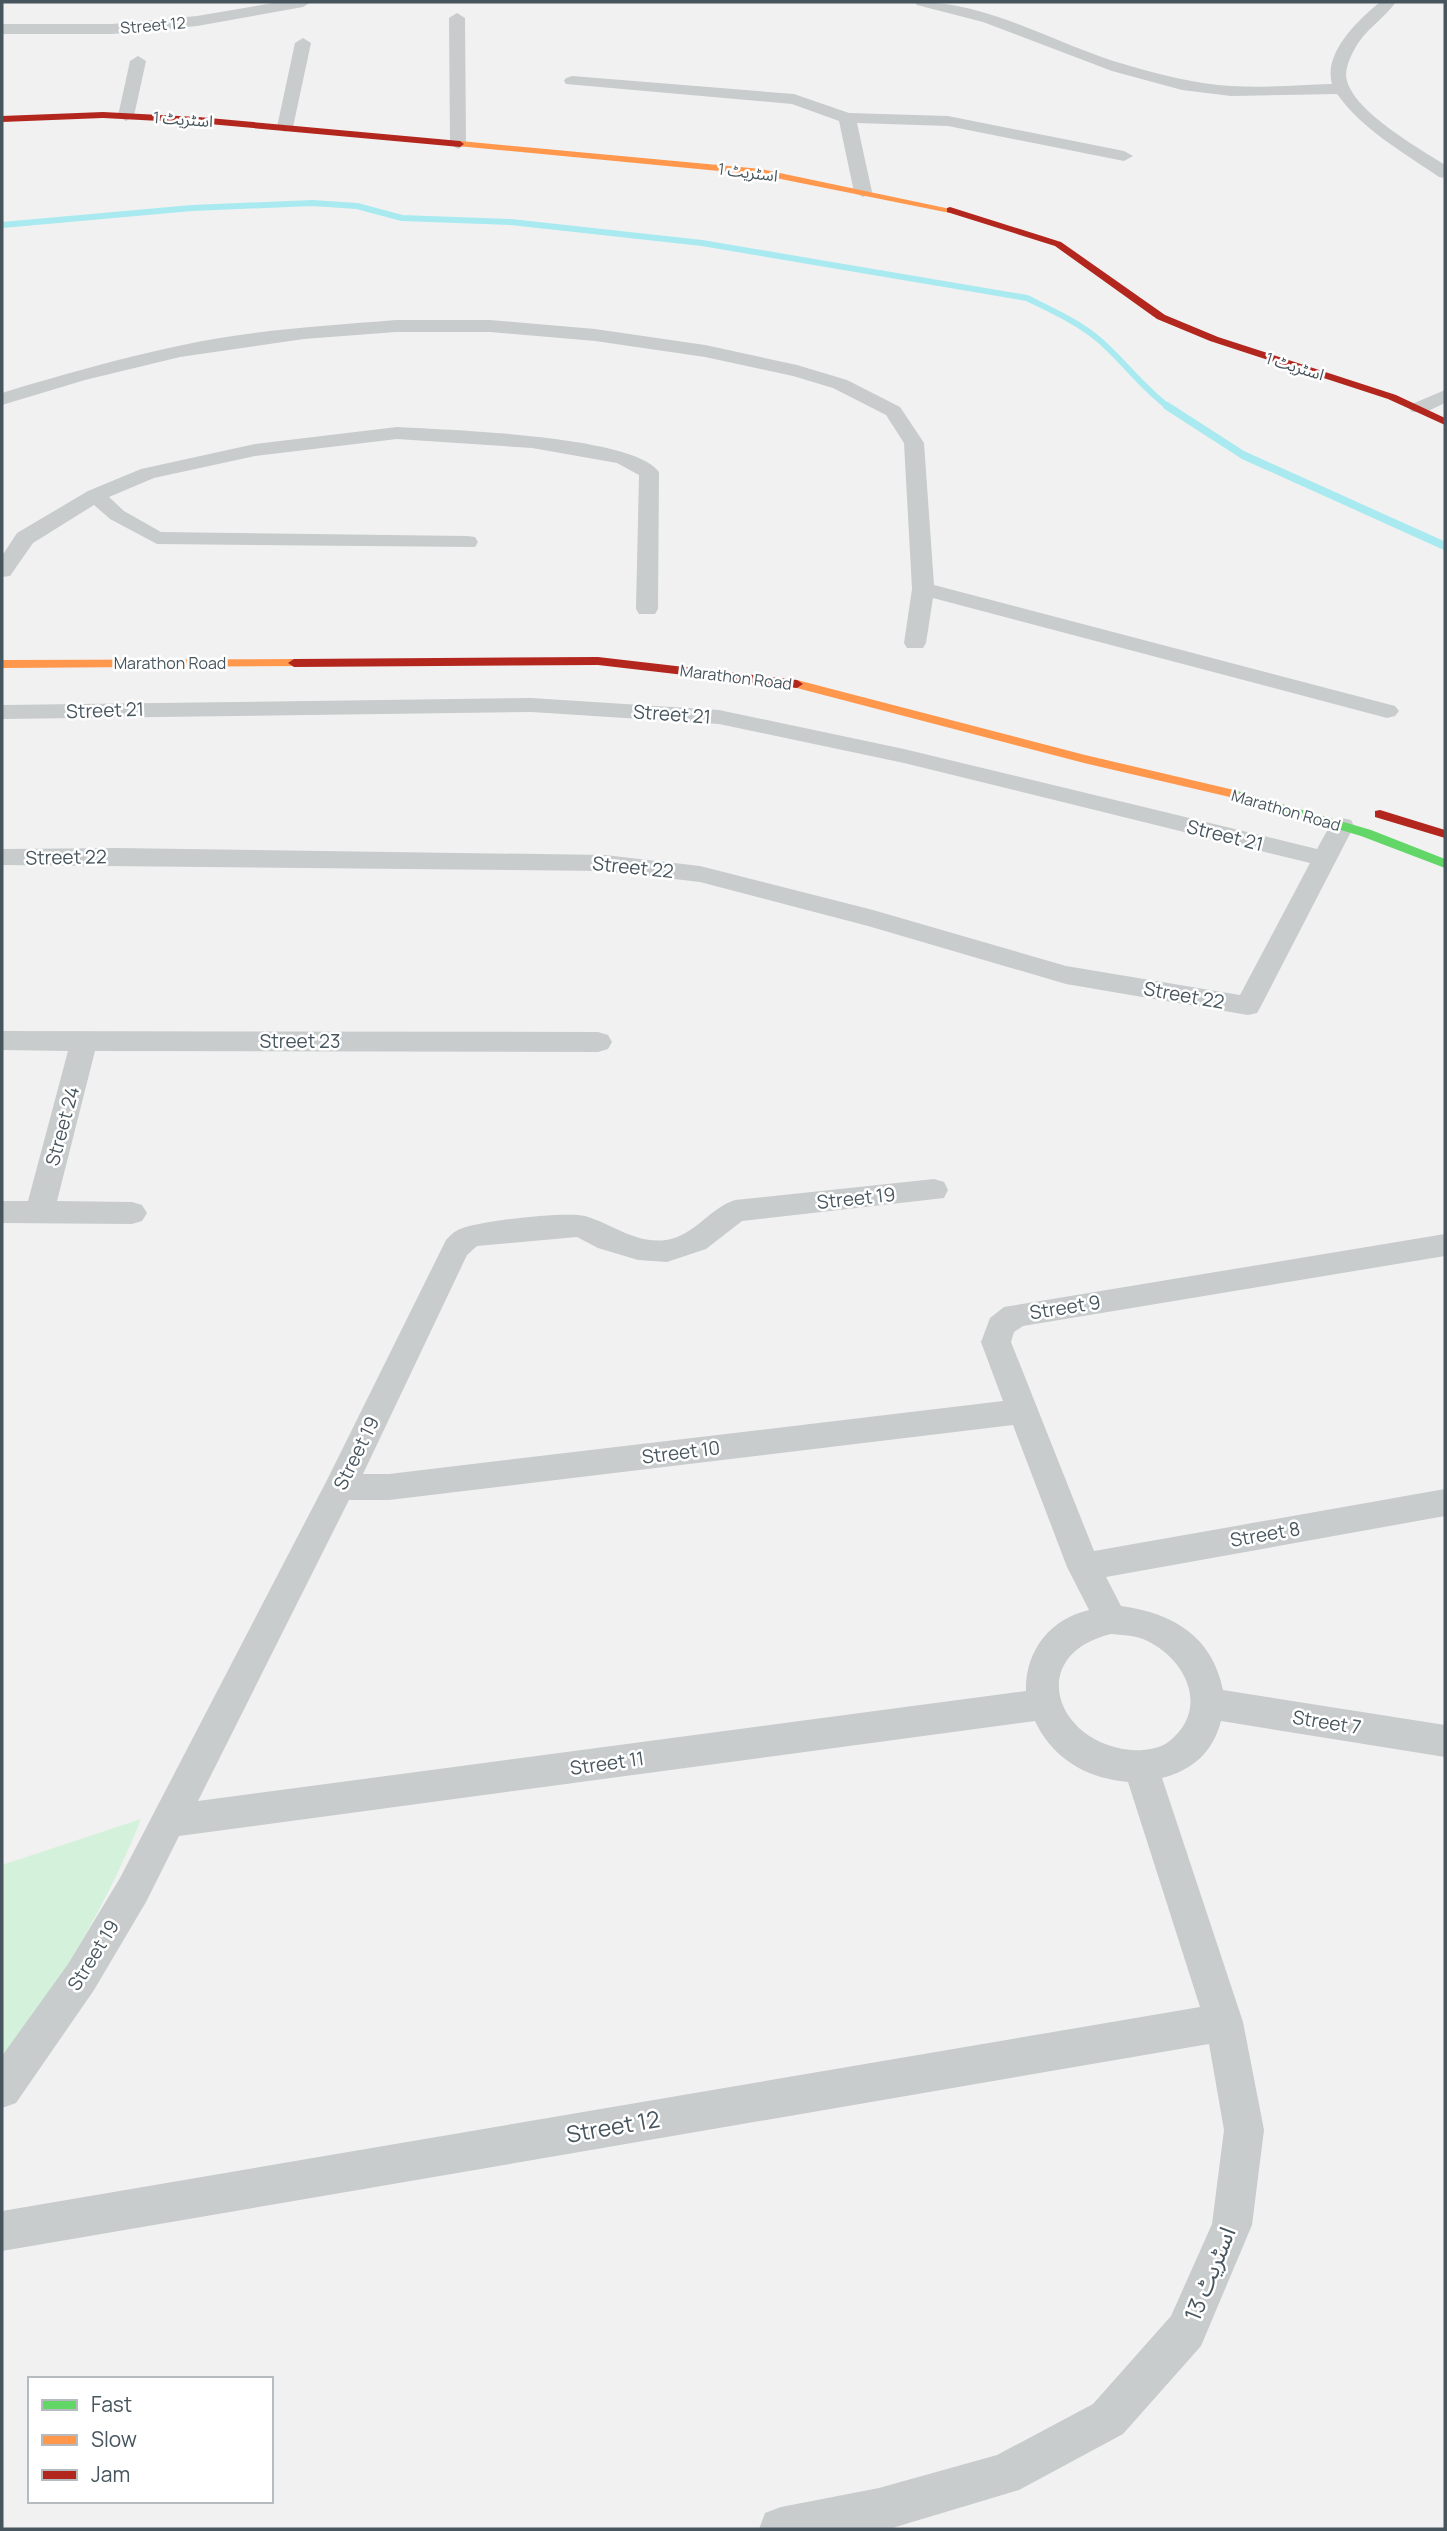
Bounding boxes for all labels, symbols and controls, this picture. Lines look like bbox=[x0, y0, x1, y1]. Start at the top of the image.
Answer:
street label: Street 12 bbox=[119, 11, 187, 39]
street label: اسٹریٹ 1 bbox=[152, 106, 214, 132]
street label: اسٹریٹ 1 bbox=[717, 157, 779, 187]
street label: اسٹریٹ 1 bbox=[1263, 347, 1327, 385]
street label: Marathon Road bbox=[114, 652, 226, 674]
street label: Marathon Road bbox=[679, 659, 793, 695]
street label: Street 21 bbox=[66, 696, 144, 724]
street label: Street 21 bbox=[632, 698, 712, 730]
street label: Marathon Road bbox=[1229, 784, 1343, 836]
street label: Street 21 bbox=[1184, 813, 1266, 857]
street label: Street 22 bbox=[25, 843, 107, 871]
street label: Street 22 bbox=[591, 850, 675, 884]
street label: Street 22 bbox=[1142, 975, 1226, 1015]
street label: Street 23 bbox=[260, 1028, 340, 1054]
street label: Street 24 bbox=[39, 1083, 85, 1169]
street label: Street 19 bbox=[815, 1181, 897, 1215]
street label: Street 9 bbox=[1028, 1289, 1102, 1325]
street label: Street 19 bbox=[327, 1412, 385, 1494]
street label: Street 10 bbox=[640, 1434, 722, 1470]
street label: Street 8 bbox=[1228, 1515, 1302, 1553]
street label: Street 7 bbox=[1291, 1704, 1363, 1740]
street label: Street 11 bbox=[568, 1745, 646, 1781]
street label: Street 19 bbox=[61, 1915, 125, 1995]
street label: Street 12 bbox=[564, 2102, 662, 2150]
street label: اسٹریٹ 13 bbox=[1176, 2222, 1242, 2325]
legend bbox=[28, 2377, 273, 2503]
text: Fast bbox=[91, 2390, 132, 2418]
text: Slow bbox=[91, 2425, 137, 2453]
text: Jam bbox=[91, 2460, 130, 2488]

